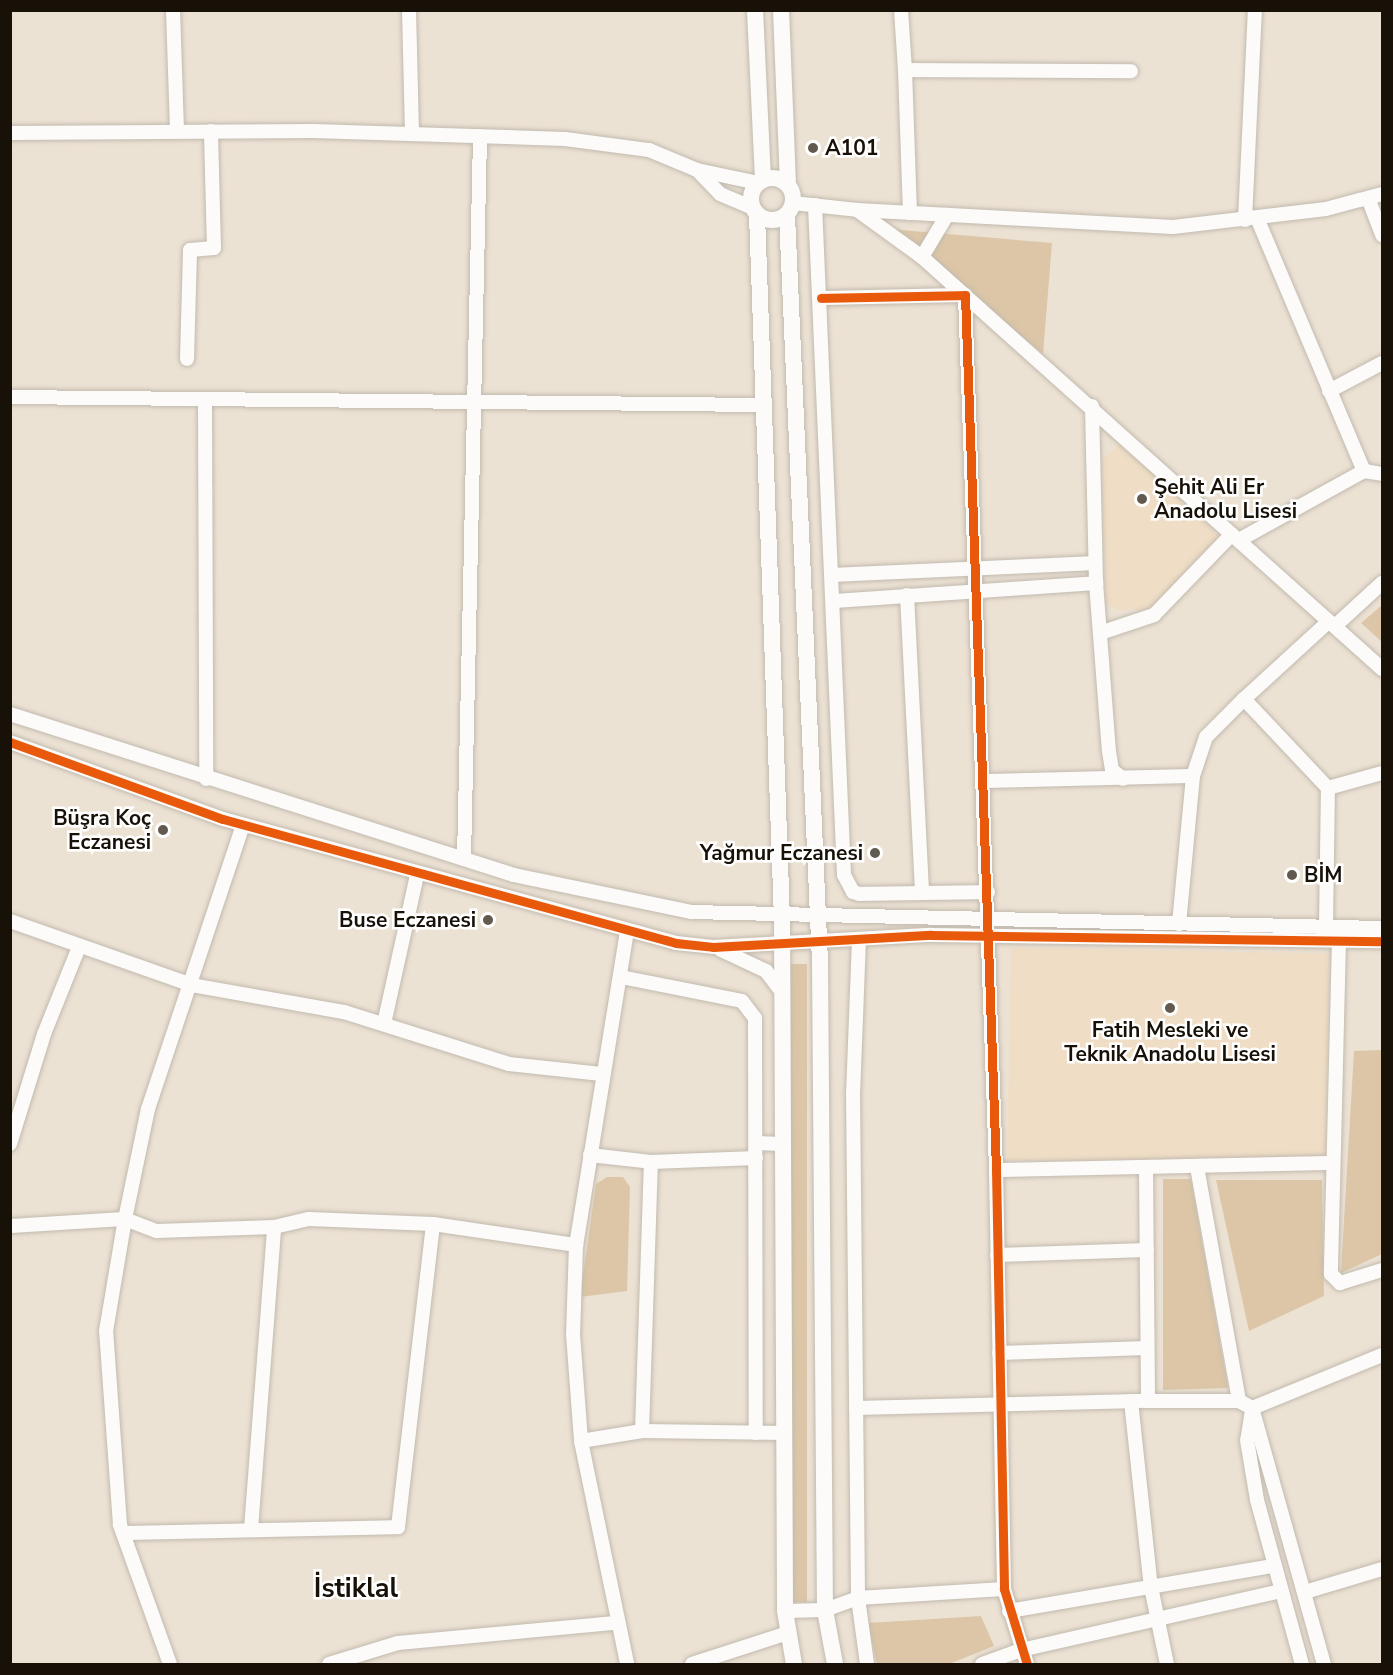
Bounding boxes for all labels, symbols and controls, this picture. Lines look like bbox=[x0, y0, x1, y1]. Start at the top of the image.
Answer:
place label: A101 bbox=[825, 135, 878, 161]
marker: A101 bbox=[806, 141, 820, 155]
place label: Şehit Ali Er Anadolu Lisesi bbox=[1154, 474, 1297, 524]
marker: Şehit Ali Er Anadolu Lisesi bbox=[1135, 492, 1149, 506]
place label: Büşra Koç Eczanesi bbox=[53, 805, 151, 855]
marker: Büşra Koç Eczanesi bbox=[156, 823, 170, 837]
place label: Yağmur Eczanesi bbox=[700, 840, 863, 866]
marker: Yağmur Eczanesi bbox=[868, 846, 882, 860]
place label: BİM bbox=[1304, 862, 1343, 888]
marker: BİM bbox=[1285, 868, 1299, 882]
place label: Buse Eczanesi bbox=[339, 907, 476, 933]
marker: Buse Eczanesi bbox=[481, 913, 495, 927]
marker: Fatih Mesleki ve Teknik Anadolu Lisesi bbox=[1163, 1001, 1177, 1015]
place label: Fatih Mesleki ve Teknik Anadolu Lisesi bbox=[1064, 1017, 1276, 1067]
district label: İstiklal bbox=[314, 1573, 398, 1605]

